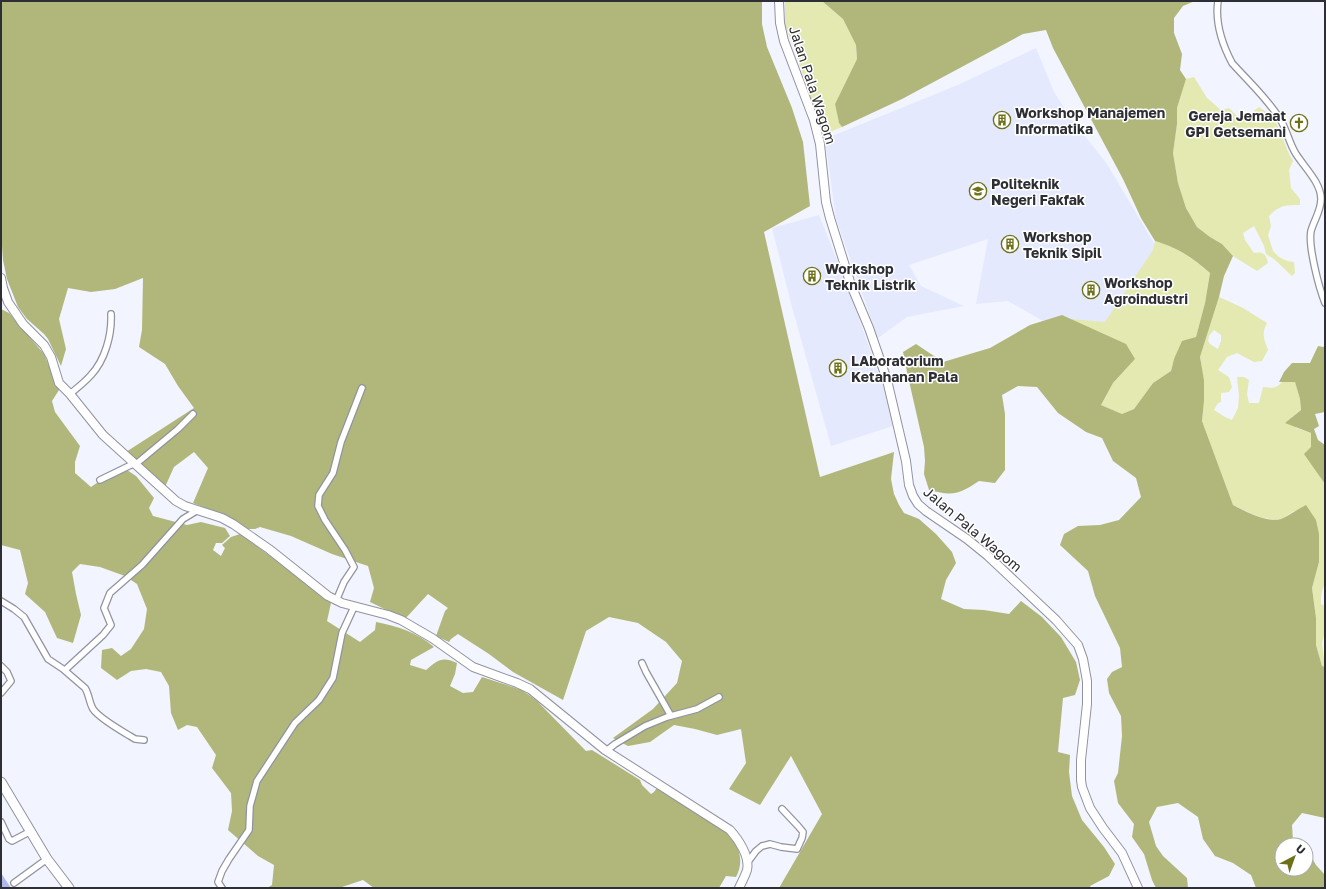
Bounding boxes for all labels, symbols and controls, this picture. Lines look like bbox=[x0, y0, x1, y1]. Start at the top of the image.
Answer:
street label: Jalan Pala Wagom bbox=[786, 24, 840, 146]
place label: Workshop Manajemen Informatika bbox=[1015, 104, 1165, 137]
place label: Gereja Jemaat GPI Getsemani bbox=[1185, 107, 1286, 140]
building icon: Workshop Manajemen Informatika bbox=[992, 110, 1012, 130]
church icon: Gereja Jemaat GPI Getsemani bbox=[1289, 113, 1309, 133]
place label: Politeknik Negeri Fakfak bbox=[991, 175, 1085, 208]
school or university icon: Politeknik Negeri Fakfak bbox=[968, 181, 988, 201]
place label: Workshop Teknik Sipil bbox=[1023, 228, 1102, 261]
building icon: Workshop Teknik Sipil bbox=[1000, 234, 1020, 254]
place label: Workshop Teknik Listrik bbox=[825, 260, 916, 293]
building icon: Workshop Teknik Listrik bbox=[802, 266, 822, 286]
place label: Workshop Agroindustri bbox=[1104, 274, 1188, 307]
building icon: Workshop Agroindustri bbox=[1081, 280, 1101, 300]
place label: LAboratorium Ketahanan Pala bbox=[851, 352, 958, 385]
building icon: LAboratorium Ketahanan Pala bbox=[828, 358, 848, 378]
street label: Jalan Pala Wagom bbox=[920, 483, 1026, 575]
north arrow bbox=[1274, 837, 1314, 877]
text: U bbox=[1294, 842, 1308, 857]

